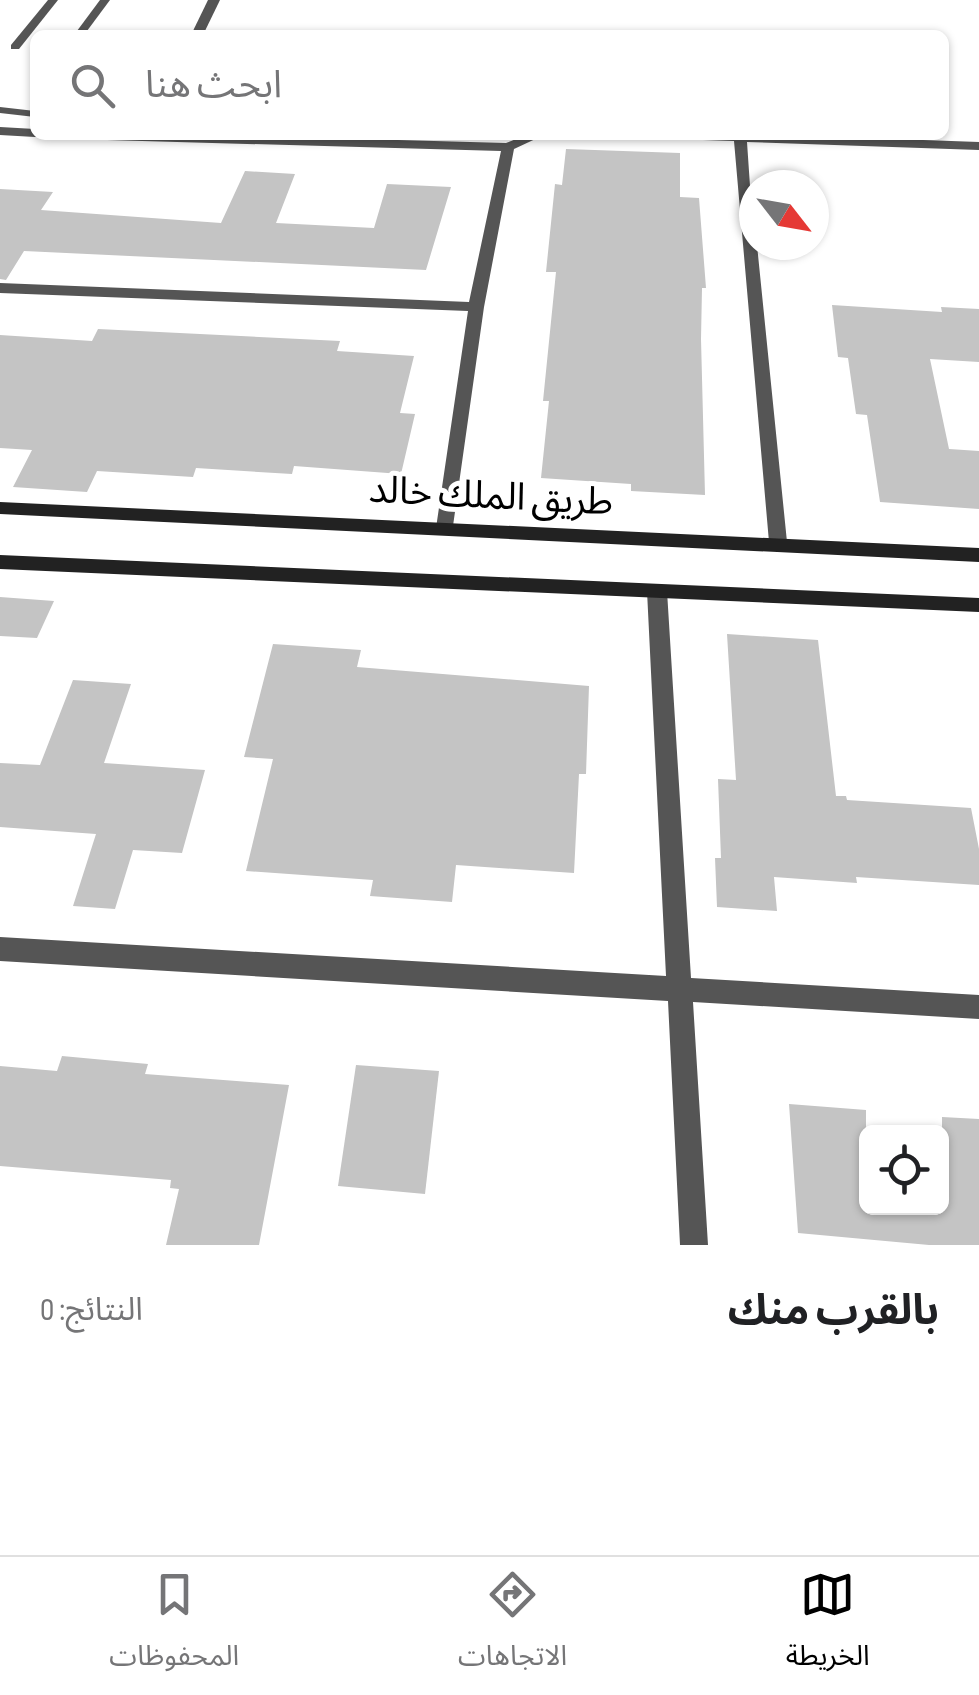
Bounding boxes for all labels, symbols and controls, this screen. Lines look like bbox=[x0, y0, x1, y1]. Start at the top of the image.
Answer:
search box bbox=[30, 30, 949, 140]
icon: search bbox=[65, 58, 120, 113]
text: ابحث هنا bbox=[145, 63, 282, 108]
north arrow bbox=[739, 170, 829, 260]
street label: طريق الملك خالد bbox=[368, 468, 614, 525]
map controls bbox=[859, 1125, 949, 1215]
button: locate bbox=[859, 1125, 949, 1215]
text: بالقرب منك bbox=[728, 1286, 939, 1337]
text: النتائج: 0 bbox=[40, 1291, 143, 1330]
tab: المحفوظات bbox=[109, 1567, 239, 1686]
tab: الاتجاهات bbox=[458, 1567, 567, 1686]
tab: الخريطة bbox=[786, 1567, 870, 1686]

